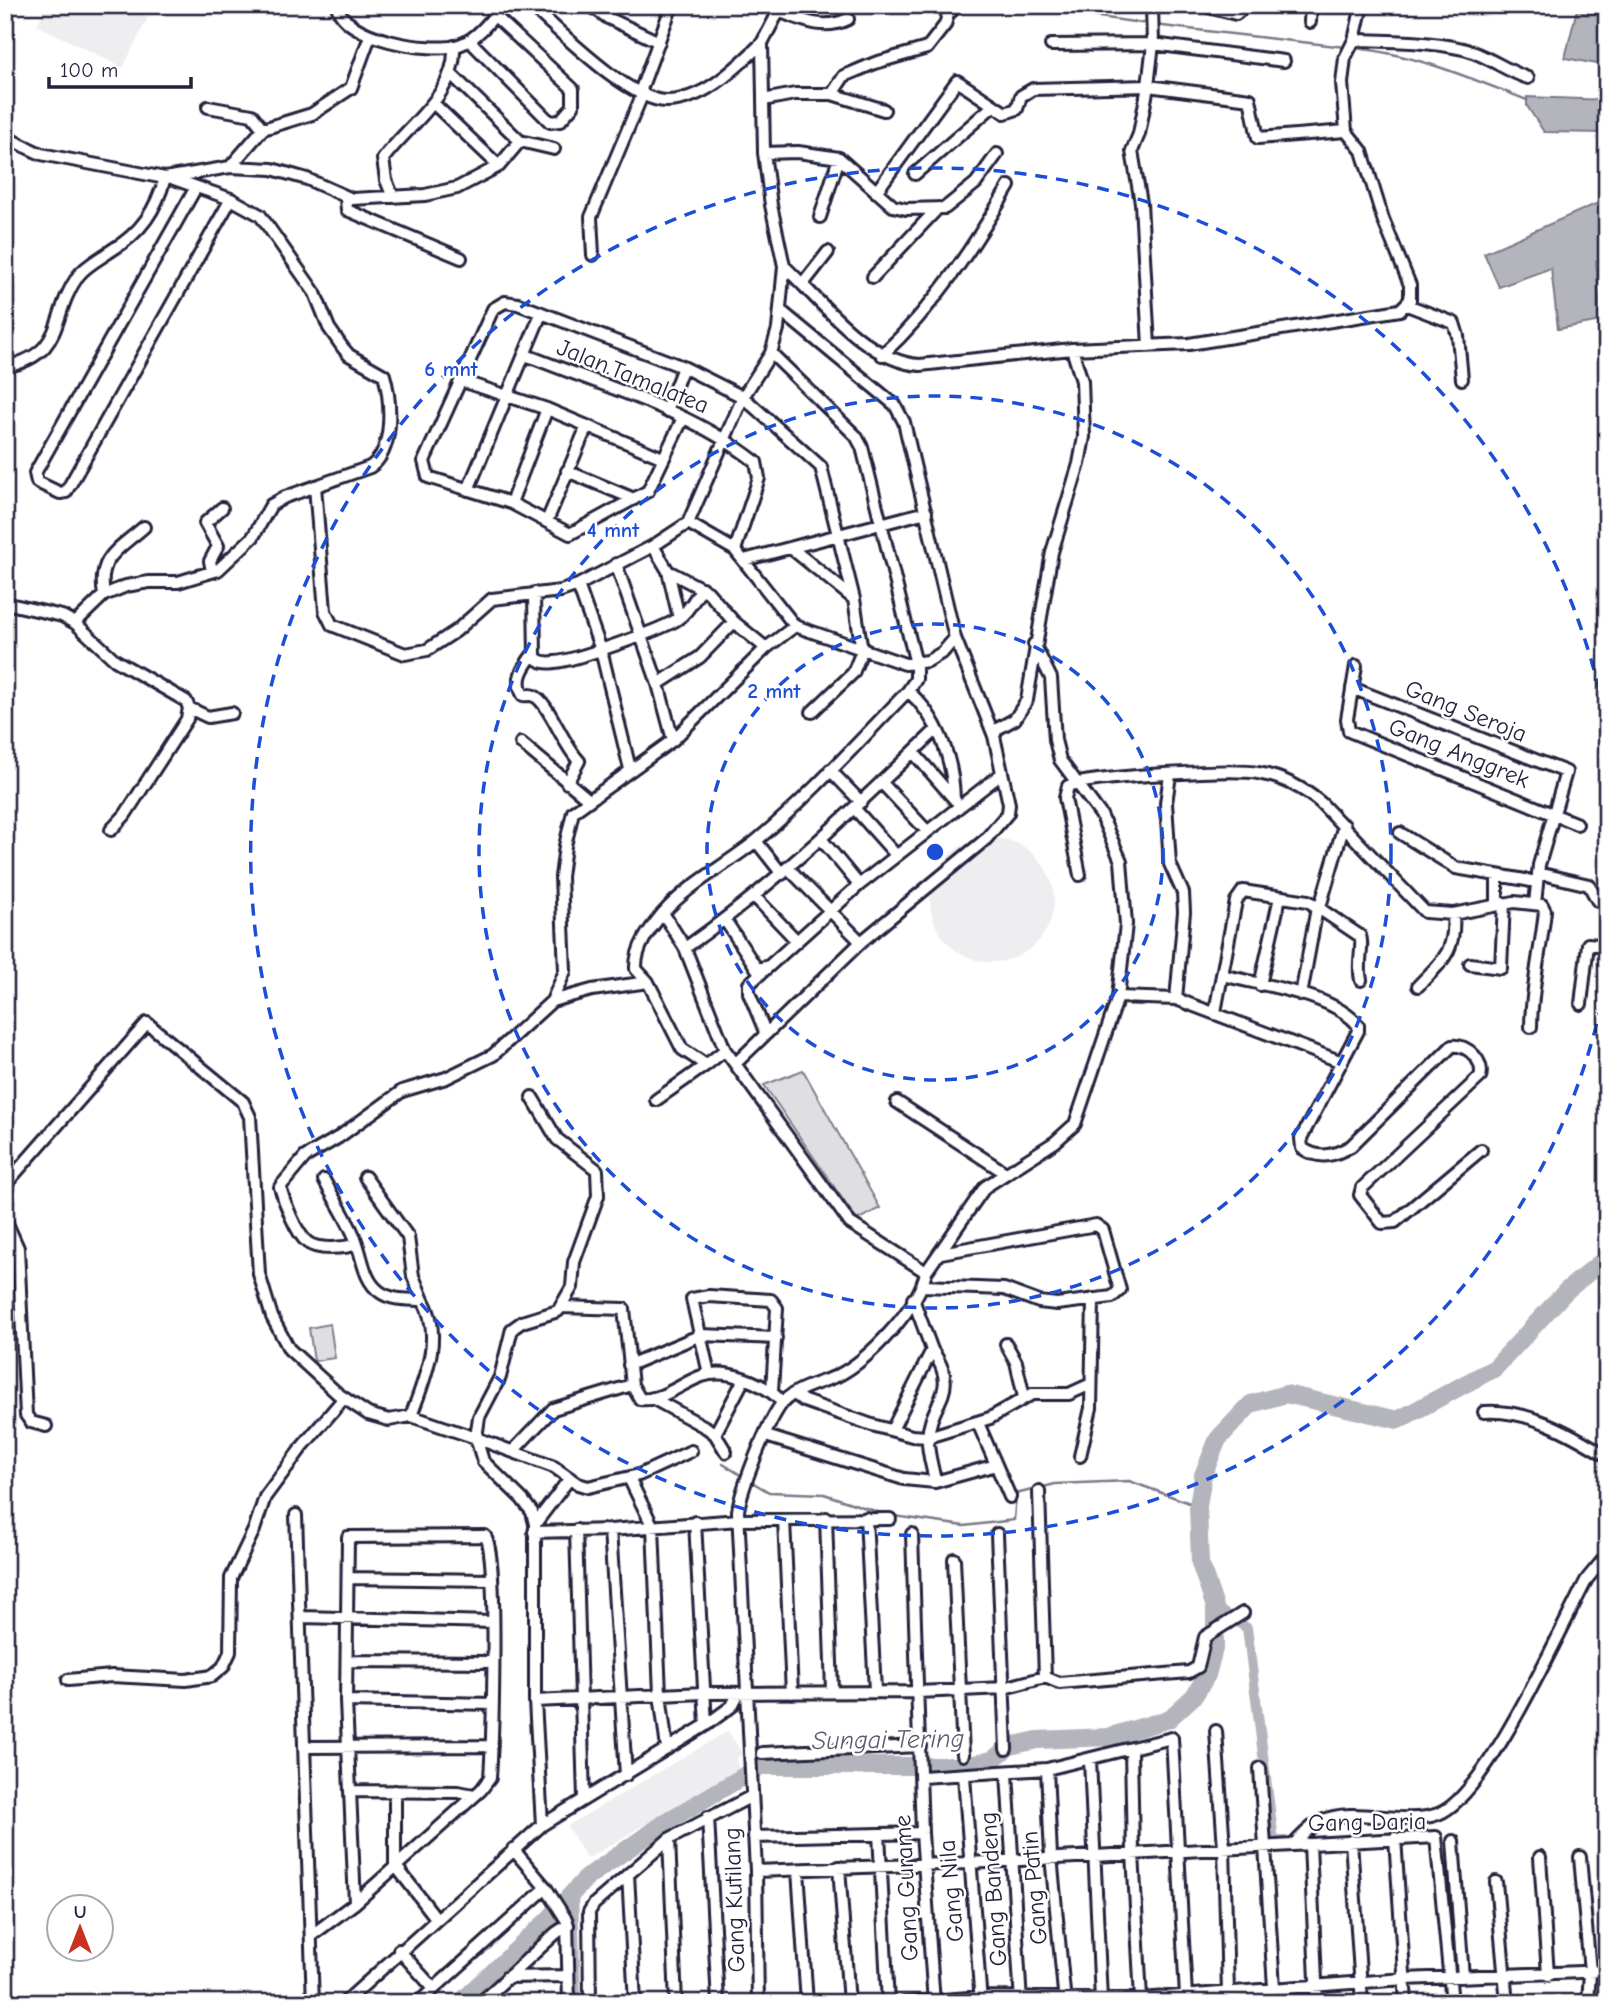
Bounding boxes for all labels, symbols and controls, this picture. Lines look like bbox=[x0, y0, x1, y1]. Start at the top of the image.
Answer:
scale bar bbox=[49, 46, 191, 90]
text: 100 m bbox=[60, 58, 118, 82]
street label: Jalan.Tamalatea bbox=[553, 333, 713, 419]
text: 6 mnt bbox=[424, 357, 479, 381]
text: 4 mnt bbox=[587, 518, 640, 542]
street label: Gang Seroja bbox=[1401, 674, 1531, 748]
text: 2 mnt bbox=[748, 679, 802, 703]
street label: Gang Anggrek bbox=[1385, 712, 1534, 794]
centre of rings bbox=[923, 840, 947, 864]
water label: Sungai Tering bbox=[812, 1724, 965, 1756]
street label: Gang Daria bbox=[1308, 1807, 1426, 1837]
street label: Gang Bandeng bbox=[974, 1811, 1012, 1967]
street label: Gang Gurame bbox=[888, 1814, 924, 1962]
street label: Gang Kutilang bbox=[717, 1827, 751, 1973]
street label: Gang Patin bbox=[1015, 1830, 1053, 1946]
street label: Gang Nila bbox=[933, 1839, 969, 1943]
north arrow bbox=[46, 1892, 116, 1962]
text: U bbox=[74, 1901, 86, 1923]

